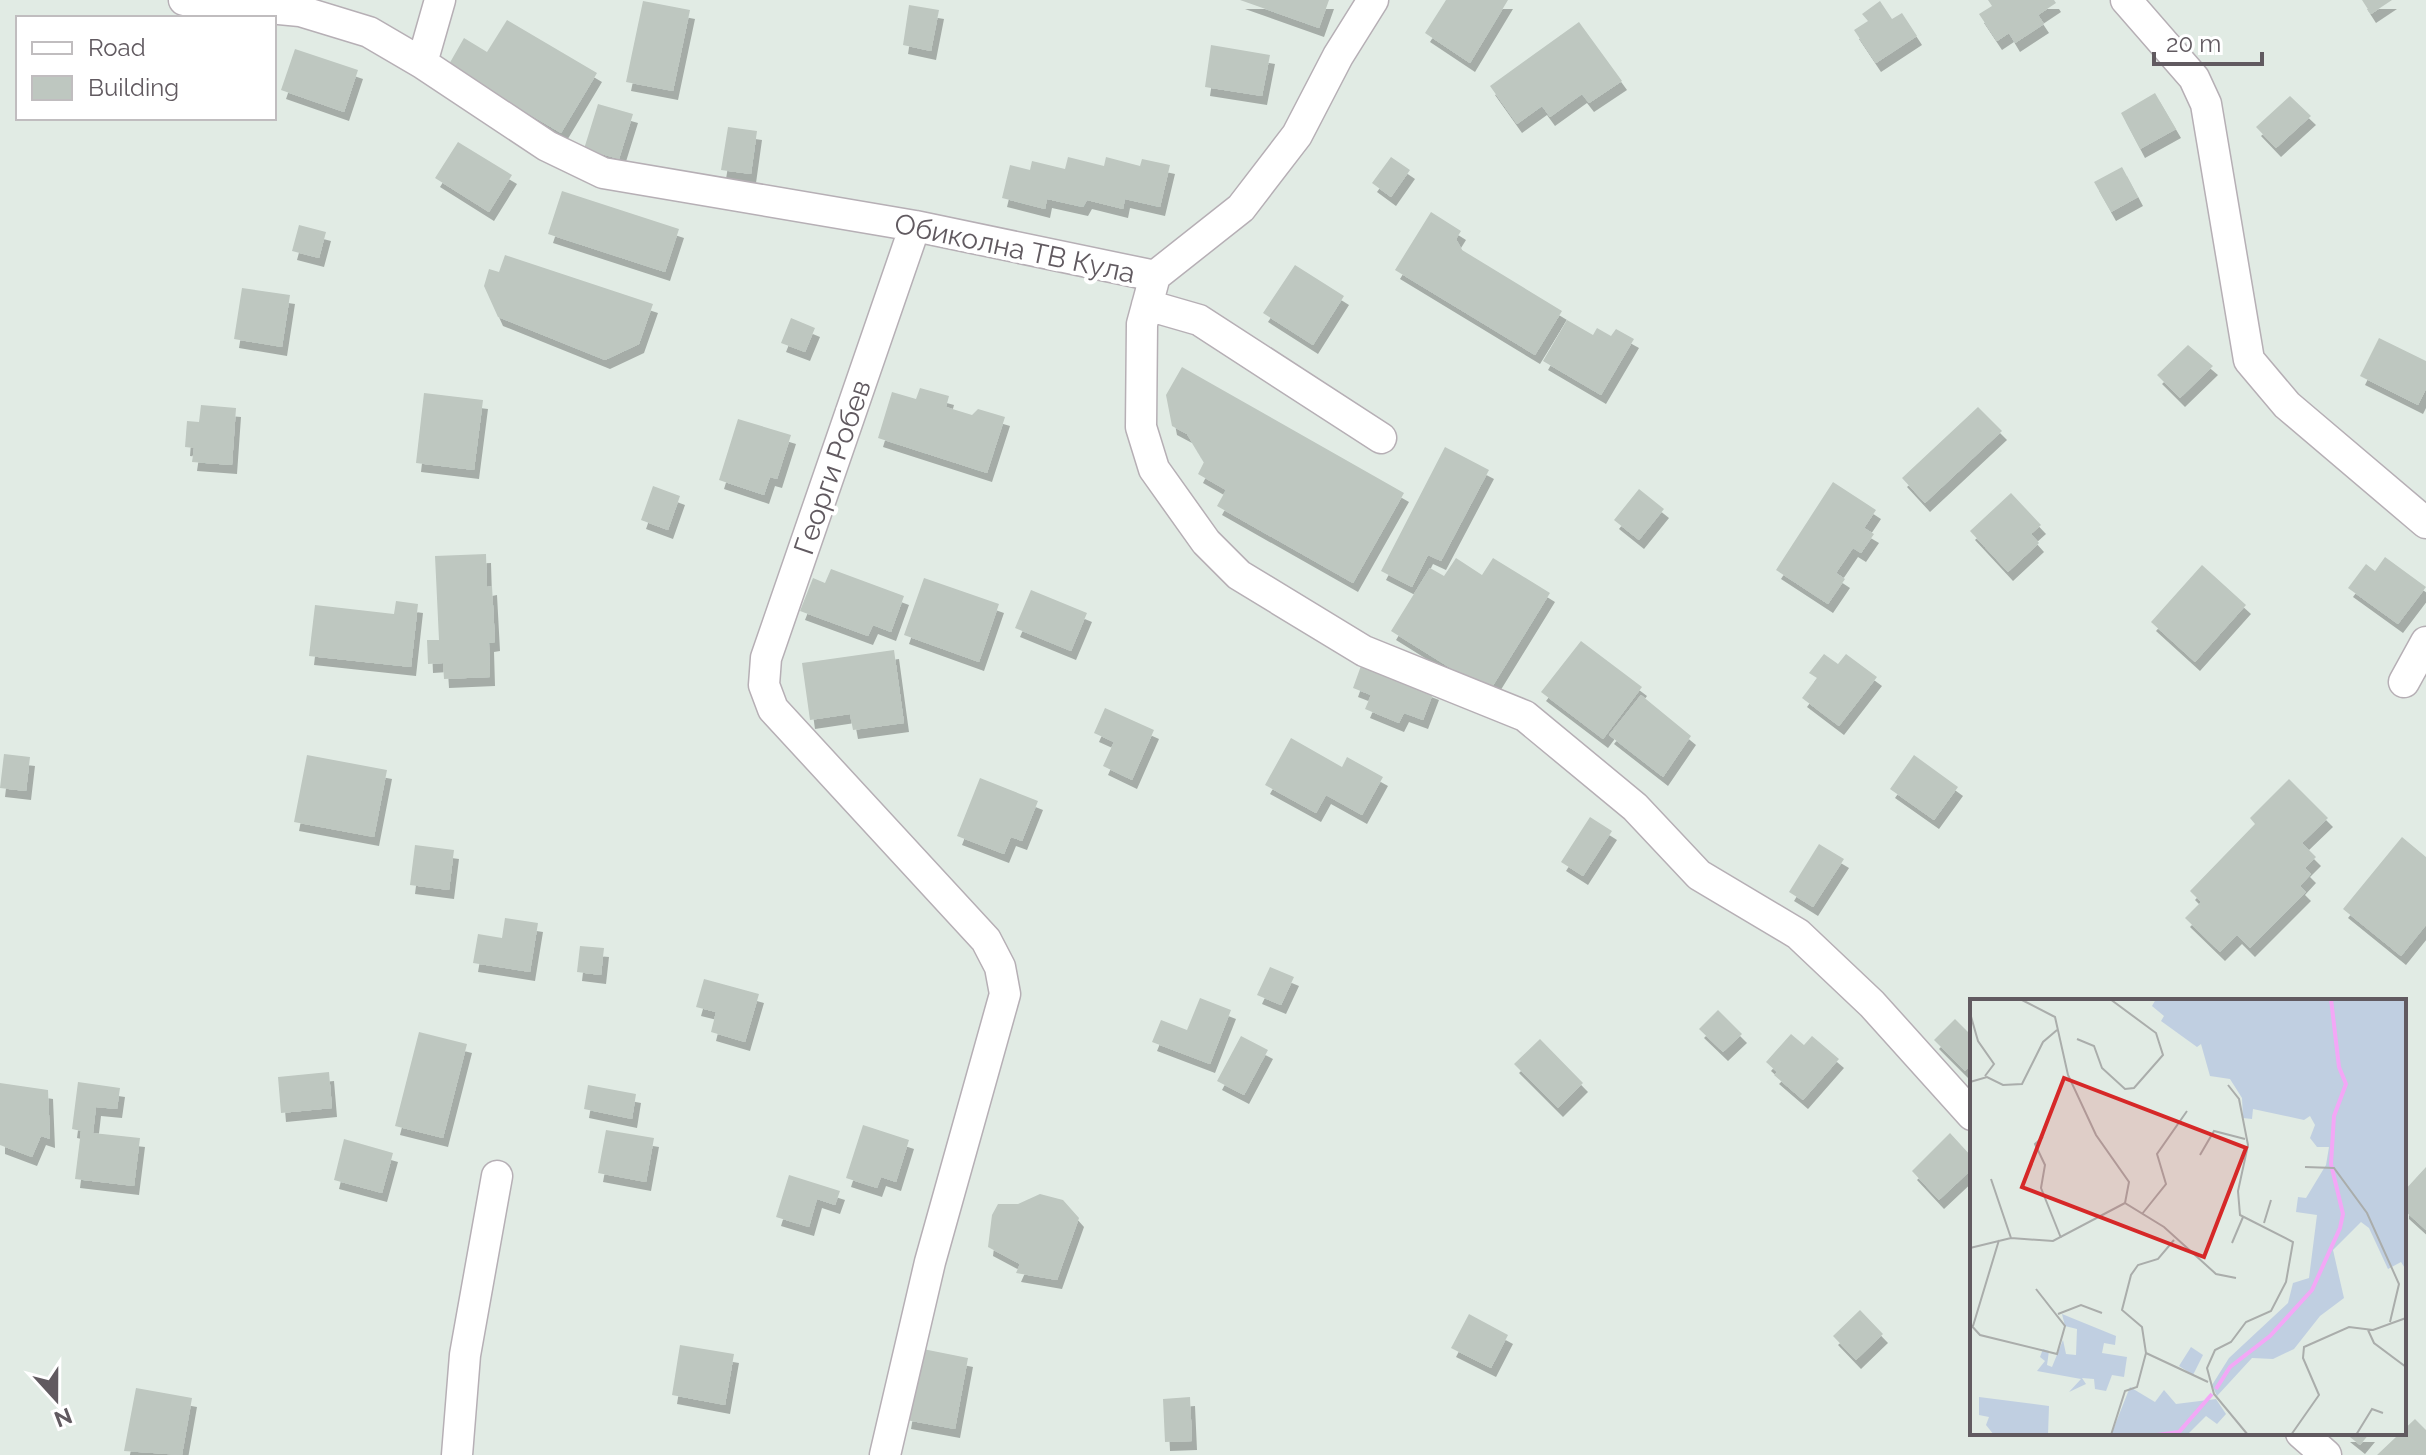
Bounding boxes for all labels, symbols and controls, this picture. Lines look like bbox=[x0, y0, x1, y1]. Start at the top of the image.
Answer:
legend bbox=[16, 16, 276, 120]
scale bar bbox=[2154, 16, 2262, 66]
text: 20 m bbox=[2166, 29, 2221, 58]
text: Road bbox=[88, 33, 146, 62]
text: Building bbox=[88, 73, 179, 102]
street label: Обиколна ТВ Кула bbox=[892, 207, 1138, 290]
street label: Георги Робев bbox=[787, 376, 878, 559]
inset map bbox=[1970, 999, 2406, 1435]
north arrow bbox=[16, 1359, 96, 1439]
text: N bbox=[51, 1403, 76, 1433]

